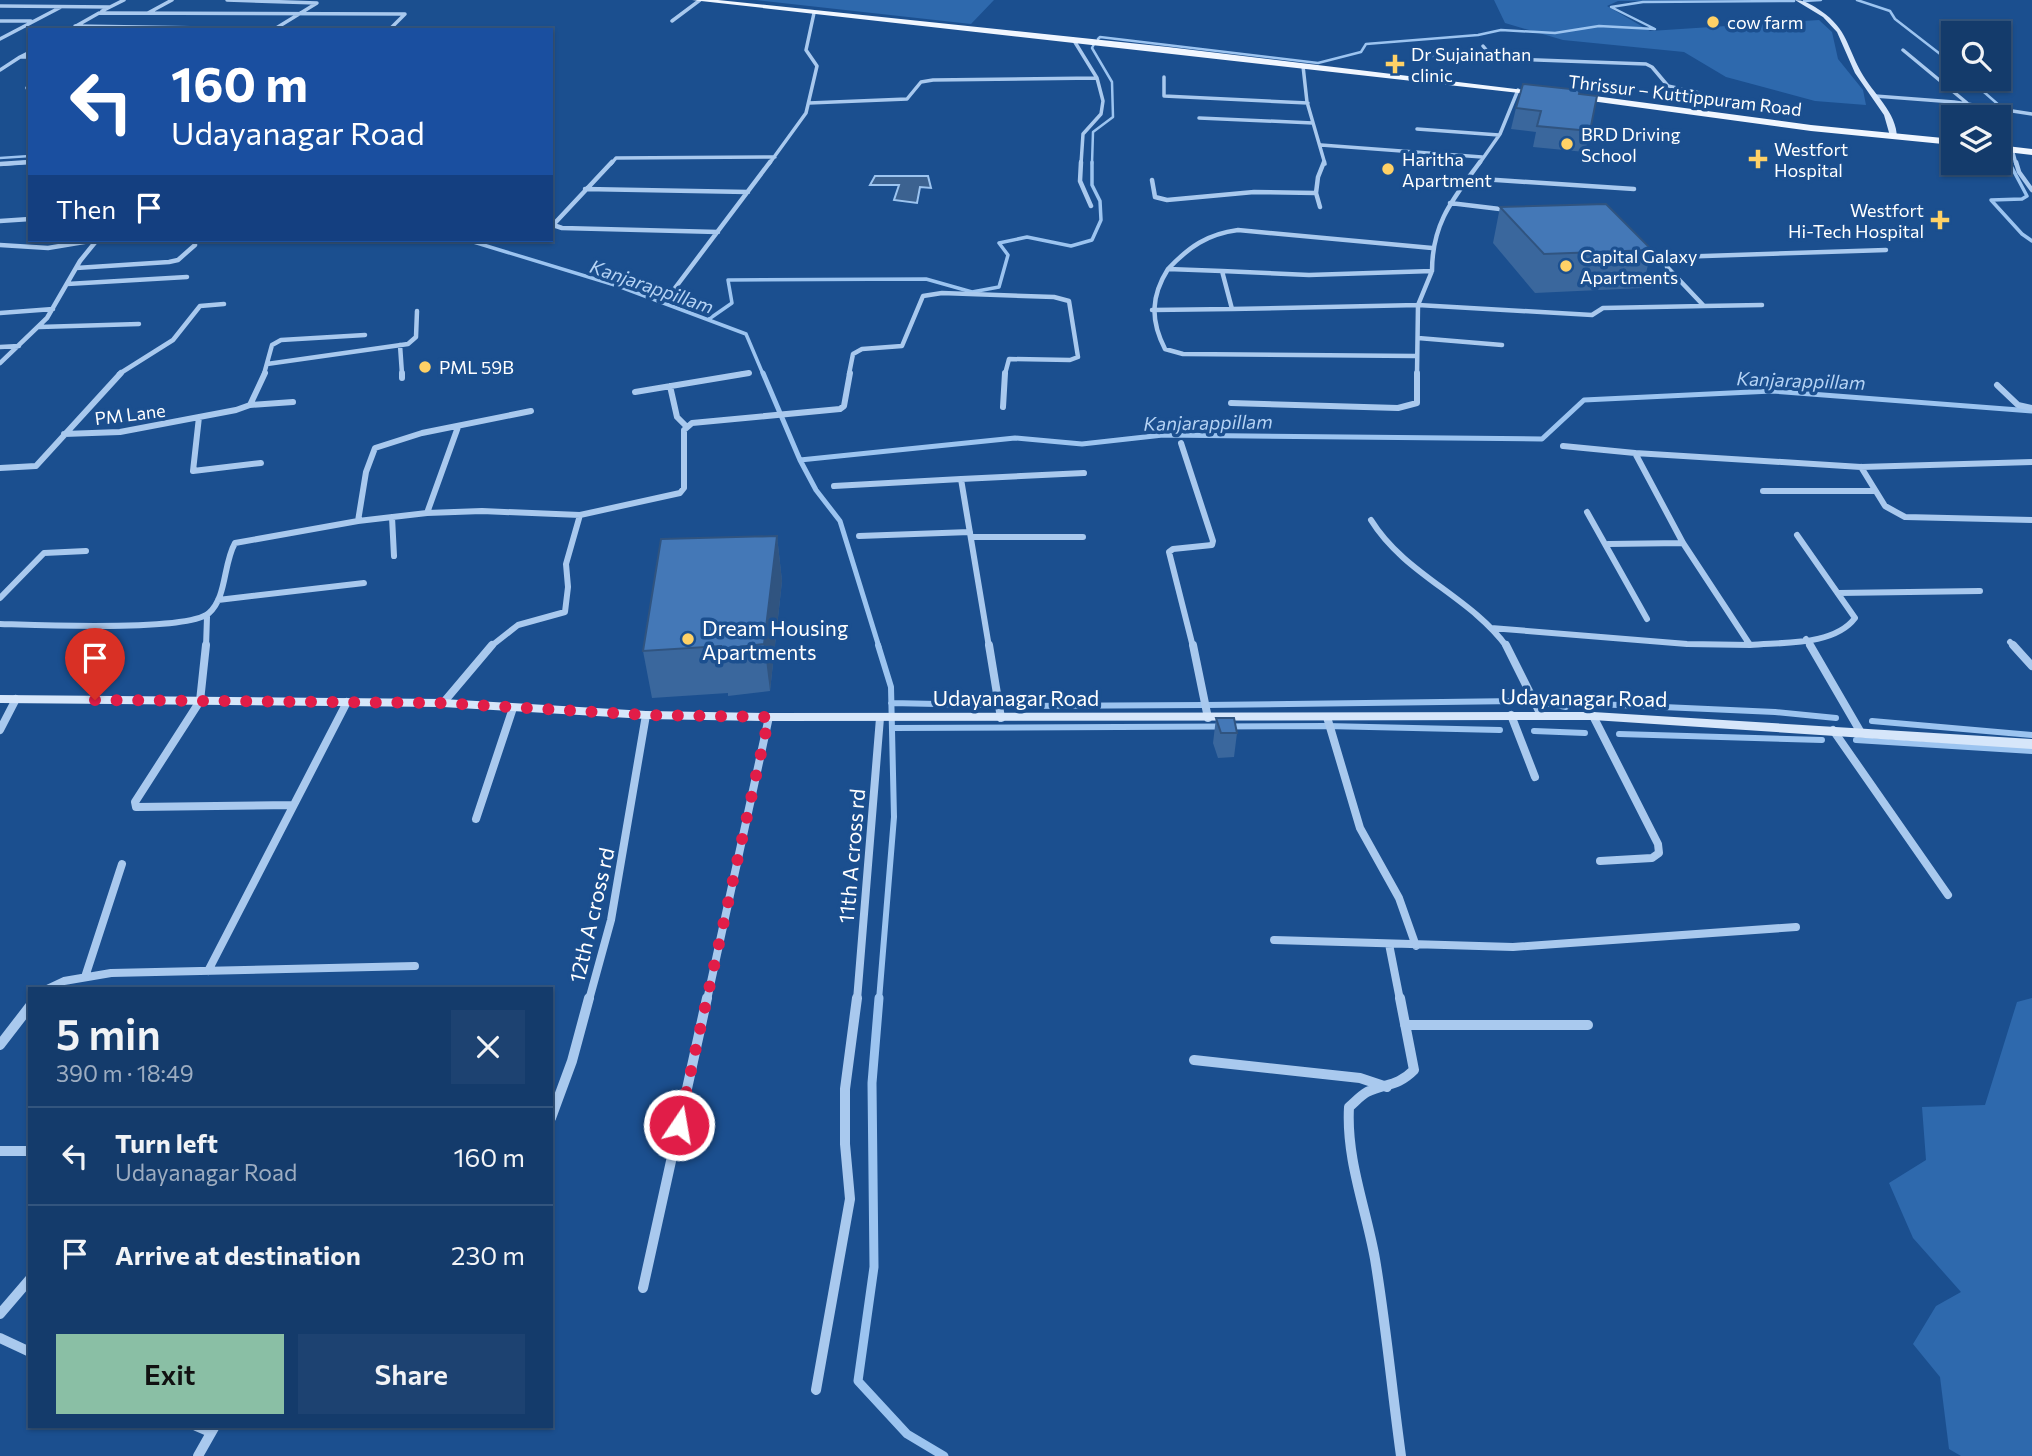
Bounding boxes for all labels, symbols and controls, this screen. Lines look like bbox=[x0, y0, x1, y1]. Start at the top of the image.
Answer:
place label: cow farm bbox=[1727, 11, 1803, 33]
marker: cow farm bbox=[1705, 14, 1721, 30]
map controls bbox=[1941, 21, 2011, 175]
button: search bbox=[1941, 21, 2011, 91]
place label: Dr Sujainathan clinic bbox=[1411, 43, 1531, 86]
text: 160 m bbox=[171, 52, 308, 112]
marker: Dr Sujainathan clinic bbox=[1385, 54, 1405, 74]
icon: left bbox=[56, 56, 147, 147]
street label: Thrissur – Kuttippuram Road bbox=[1567, 70, 1803, 120]
button: layers bbox=[1941, 105, 2011, 175]
text: Udayanagar Road bbox=[171, 112, 425, 152]
place label: BRD Driving School bbox=[1581, 123, 1681, 166]
marker: BRD Driving School bbox=[1559, 136, 1575, 152]
place label: Westfort Hospital bbox=[1774, 138, 1848, 181]
place label: Haritha Apartment bbox=[1402, 148, 1492, 191]
marker: Westfort Hospital bbox=[1748, 149, 1768, 169]
marker: Haritha Apartment bbox=[1380, 161, 1396, 177]
icon: arrive bbox=[130, 189, 168, 227]
text: Then bbox=[56, 193, 116, 224]
place label: Westfort Hi-Tech Hospital bbox=[1788, 199, 1924, 242]
marker: Westfort Hi-Tech Hospital bbox=[1930, 210, 1950, 230]
place label: Capital Galaxy Apartments bbox=[1580, 245, 1697, 288]
water label: Kanjarappillam bbox=[587, 254, 717, 318]
marker: Capital Galaxy Apartments bbox=[1558, 258, 1574, 274]
place label: PML 59B bbox=[439, 356, 514, 378]
marker: PML 59B bbox=[417, 359, 433, 375]
water label: Kanjarappillam bbox=[1736, 366, 1866, 394]
street label: PM Lane bbox=[93, 399, 167, 429]
water label: Kanjarappillam bbox=[1143, 409, 1273, 435]
place label: Dream Housing Apartments bbox=[702, 615, 848, 664]
pin bbox=[65, 628, 125, 700]
marker: Dream Housing Apartments bbox=[680, 631, 696, 647]
icon: arrive bbox=[76, 639, 114, 677]
street label: Udayanagar Road bbox=[1501, 683, 1667, 711]
street label: Udayanagar Road bbox=[933, 685, 1099, 710]
street label: 11th A cross rd bbox=[833, 788, 869, 924]
street label: 12th A cross rd bbox=[563, 845, 619, 985]
text: 5 min bbox=[56, 1007, 161, 1059]
button: close bbox=[451, 1010, 525, 1084]
text: 390 m · 18:49 bbox=[56, 1059, 194, 1087]
position arrow bbox=[642, 1088, 716, 1162]
text: Turn left bbox=[115, 1127, 218, 1158]
icon: left bbox=[56, 1137, 94, 1175]
text: 160 m bbox=[453, 1141, 525, 1172]
text: Udayanagar Road bbox=[115, 1158, 297, 1186]
icon: arrive bbox=[56, 1235, 94, 1273]
text: Arrive at destination bbox=[115, 1239, 361, 1270]
text: 230 m bbox=[451, 1239, 525, 1270]
button: Exit bbox=[56, 1334, 284, 1414]
button: Share bbox=[298, 1334, 525, 1414]

